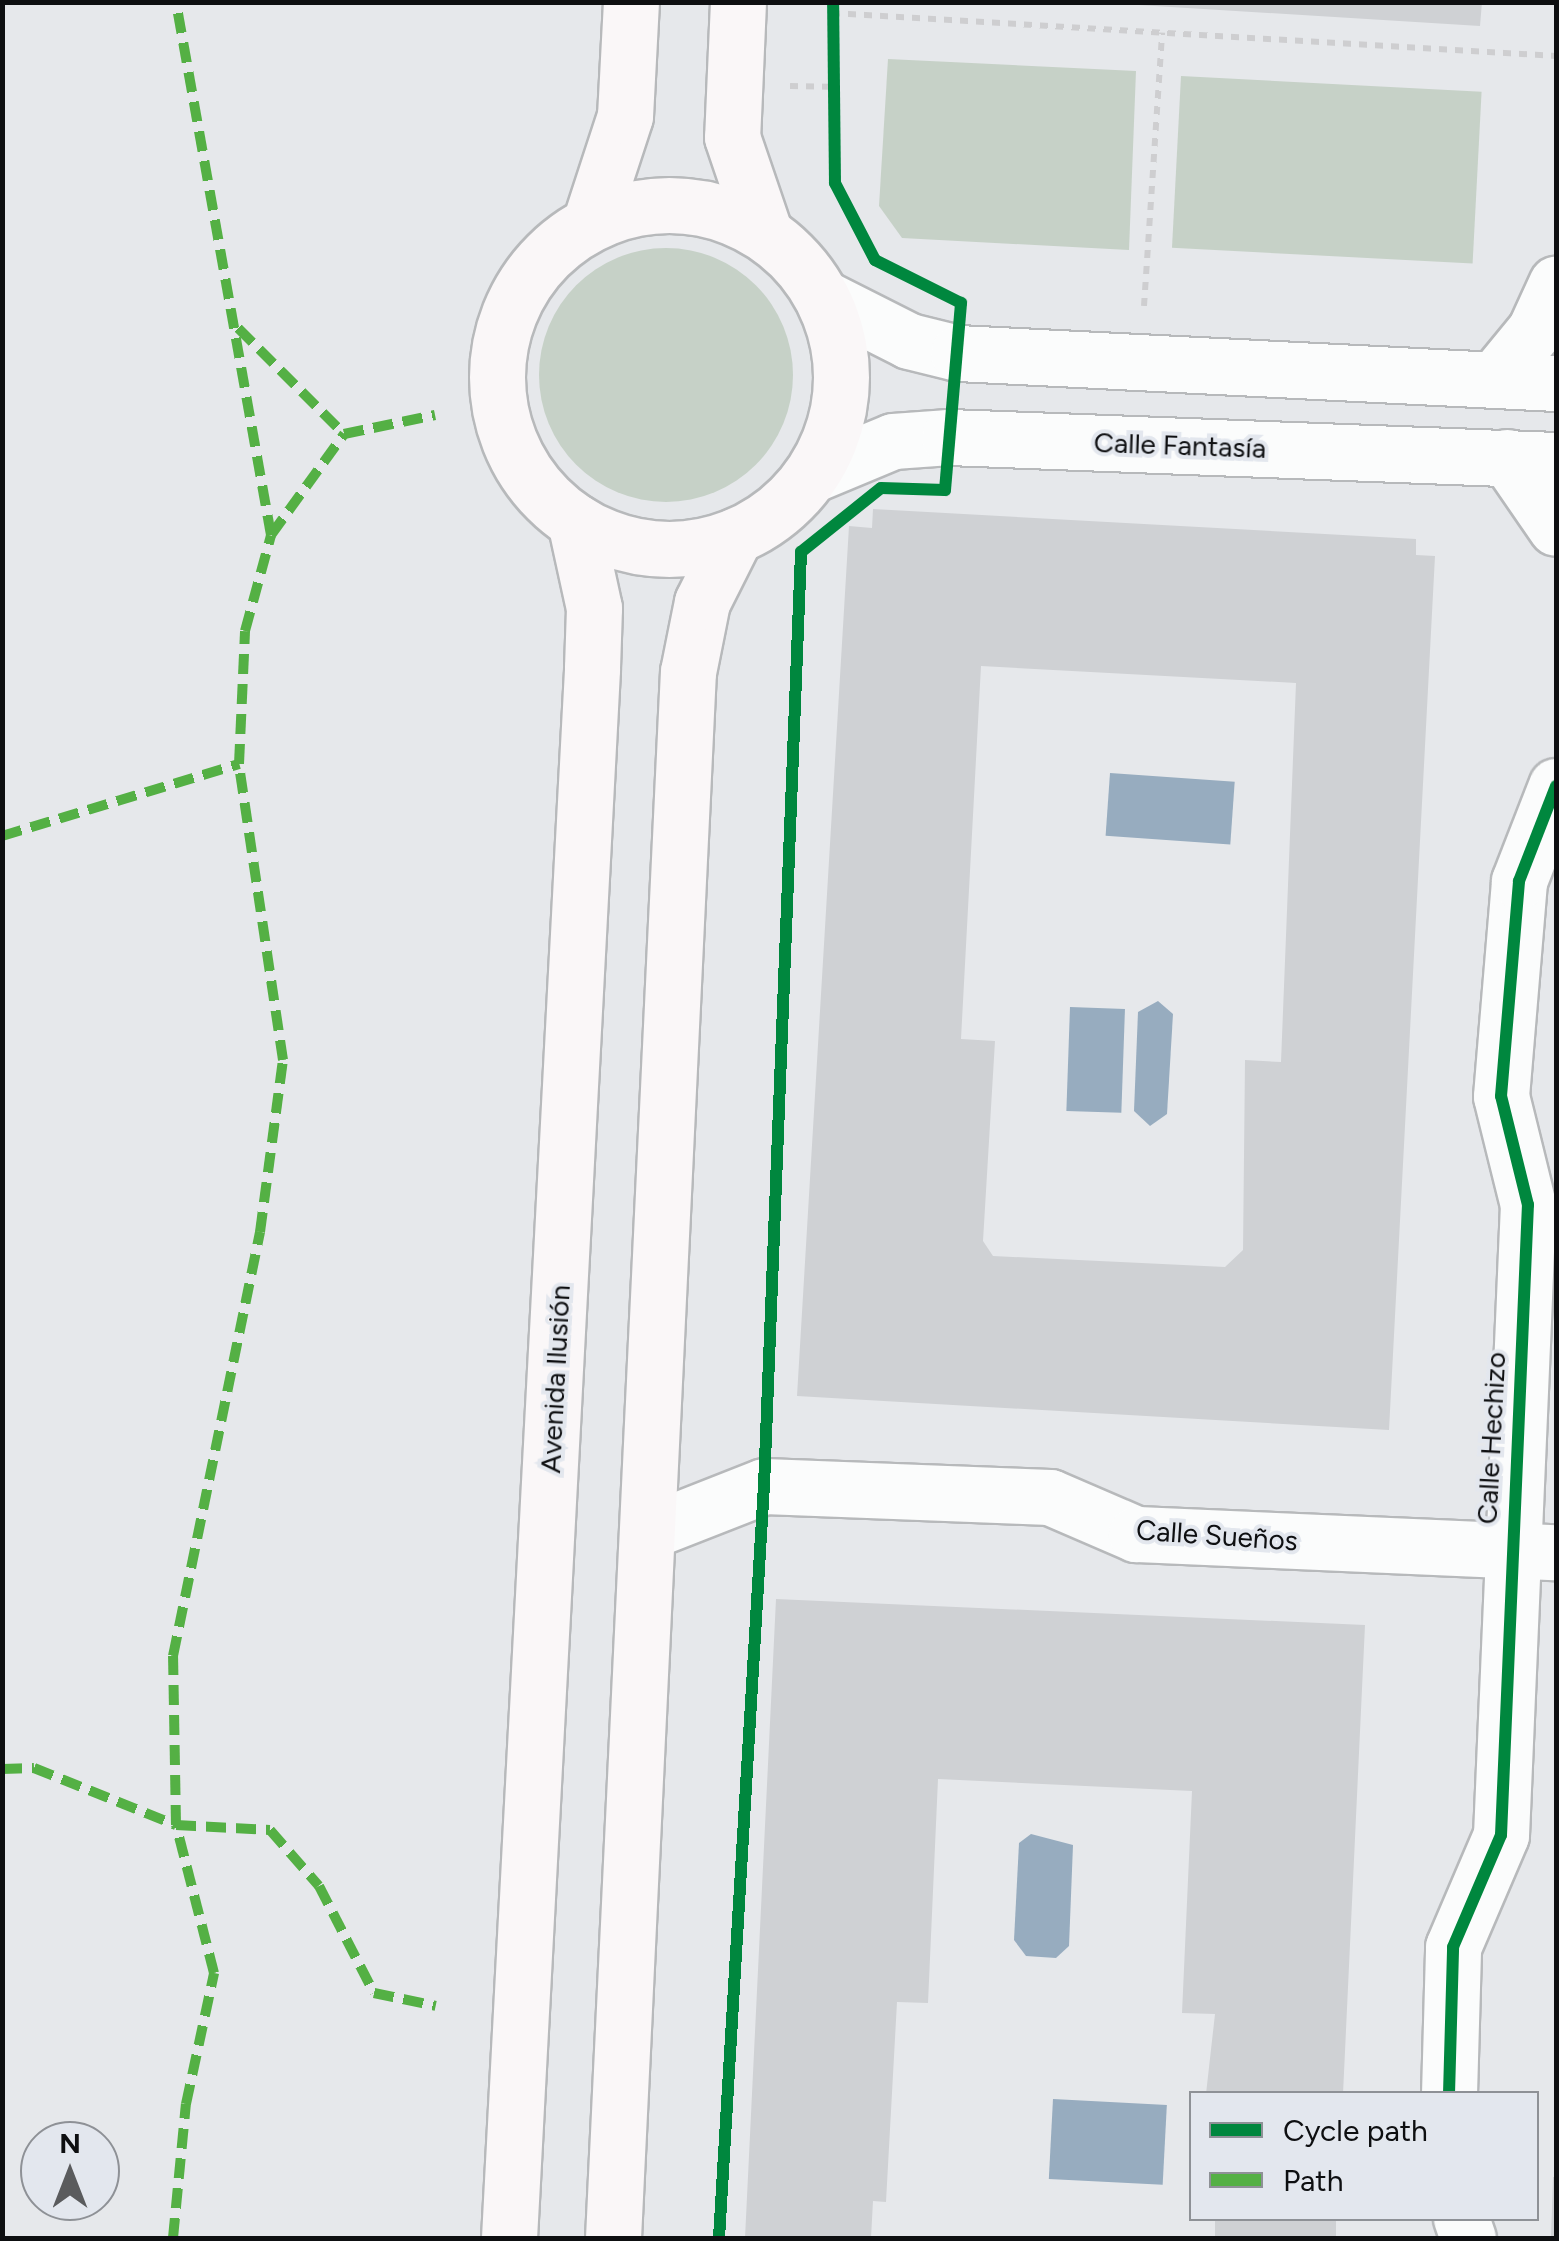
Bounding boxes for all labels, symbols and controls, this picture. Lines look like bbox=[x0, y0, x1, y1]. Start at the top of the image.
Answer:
street label: Calle Fantasía bbox=[1093, 425, 1267, 465]
street label: Avenida Ilusión bbox=[533, 1284, 577, 1474]
street label: Calle Hechizo bbox=[1470, 1351, 1512, 1525]
street label: Calle Sueños bbox=[1135, 1513, 1299, 1557]
legend bbox=[1189, 2091, 1539, 2221]
text: Cycle path bbox=[1283, 2112, 1428, 2149]
north arrow bbox=[20, 2121, 120, 2221]
text: N bbox=[59, 2126, 81, 2160]
text: Path bbox=[1283, 2162, 1343, 2199]

